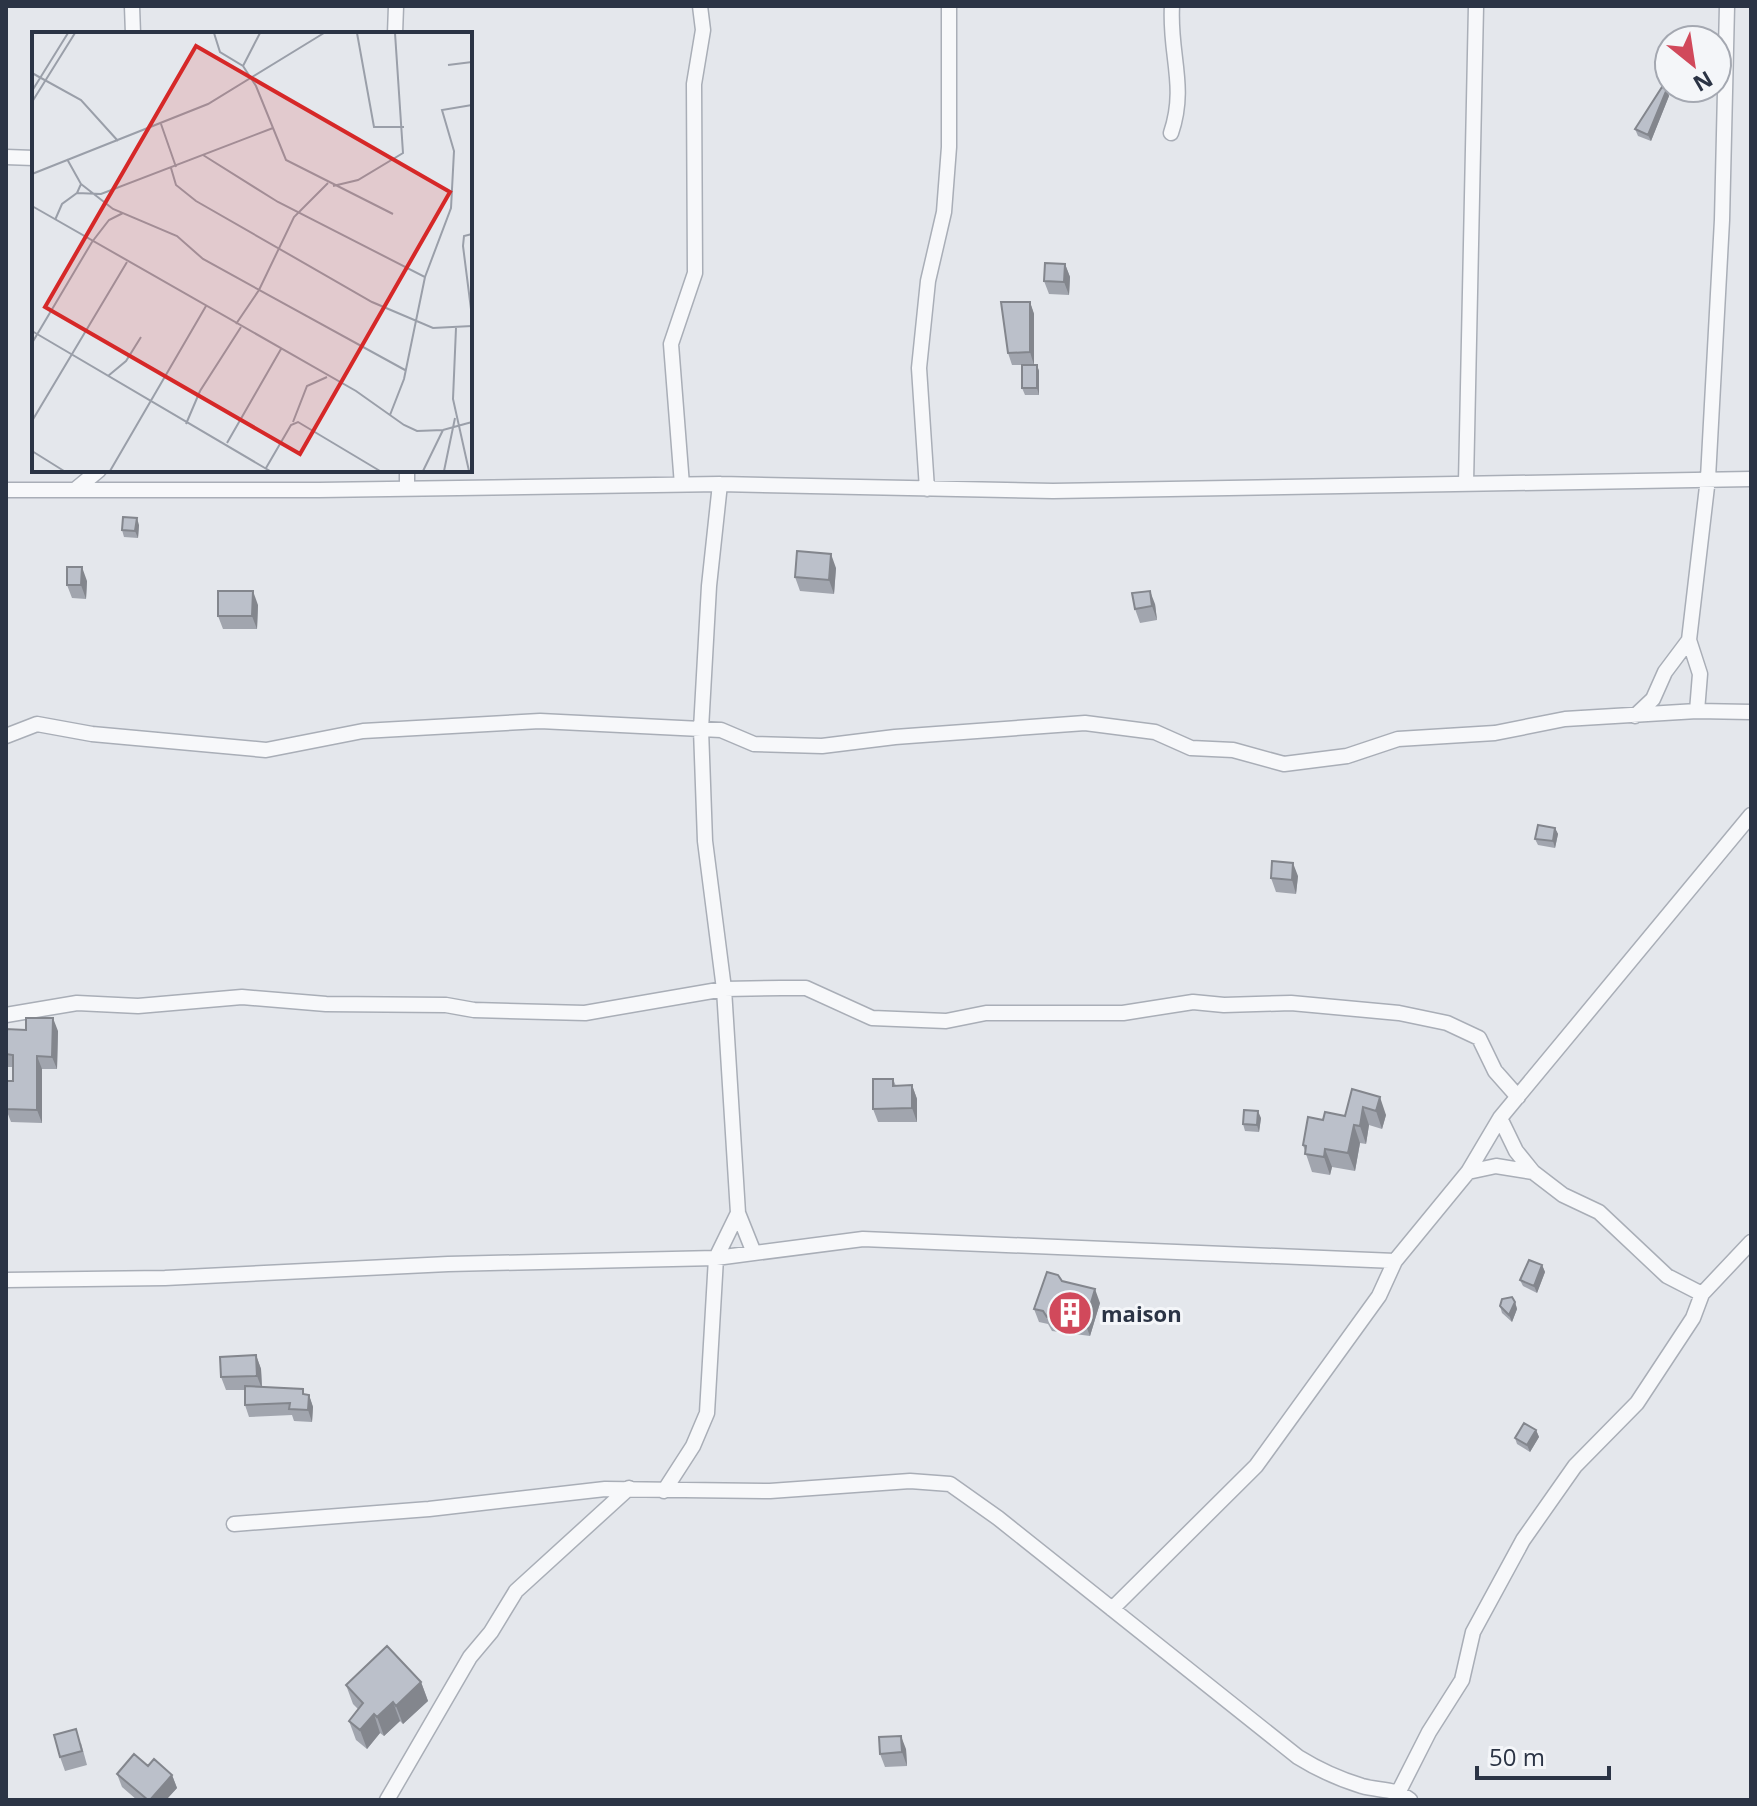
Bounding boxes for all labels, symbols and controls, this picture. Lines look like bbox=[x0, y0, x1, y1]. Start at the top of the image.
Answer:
north arrow bbox=[1653, 24, 1733, 104]
inset map bbox=[32, 32, 472, 472]
text: N bbox=[1688, 65, 1719, 100]
building icon: maison bbox=[1046, 1289, 1094, 1337]
place label: maison bbox=[1101, 1298, 1182, 1328]
scale bar bbox=[1477, 1730, 1609, 1780]
text: 50 m bbox=[1489, 1740, 1545, 1773]

